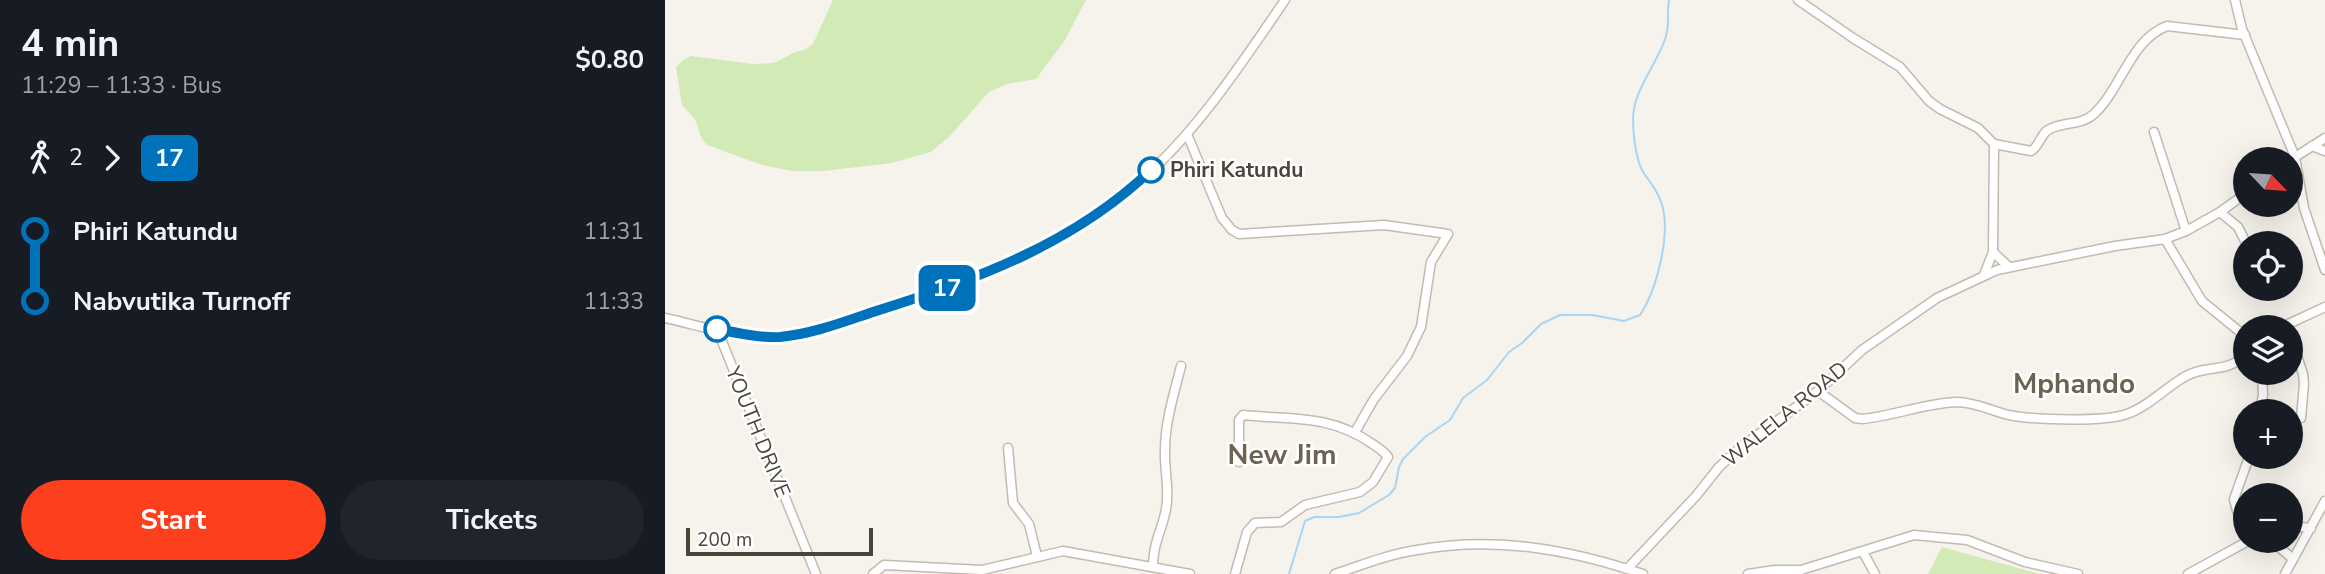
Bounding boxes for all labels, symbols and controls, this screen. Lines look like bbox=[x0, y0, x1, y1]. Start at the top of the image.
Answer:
text: 4 min bbox=[21, 18, 119, 69]
text: $0.80 bbox=[575, 42, 644, 77]
text: 11:29 – 11:33 · Bus bbox=[21, 70, 222, 101]
icon: walk bbox=[21, 139, 59, 177]
icon: forward bbox=[93, 139, 131, 177]
text: 2 bbox=[69, 142, 83, 173]
text: 17 bbox=[155, 142, 184, 174]
north arrow bbox=[2233, 147, 2303, 217]
map controls bbox=[2233, 147, 2303, 553]
place label: Phiri Katundu bbox=[1170, 156, 1303, 184]
marker: Phiri Katundu bbox=[1138, 157, 1164, 183]
text: Phiri Katundu bbox=[73, 214, 238, 249]
text: 11:31 bbox=[584, 216, 644, 247]
button: locate bbox=[2233, 231, 2303, 301]
line badge: 17 bbox=[915, 265, 979, 311]
text: 17 bbox=[933, 272, 961, 304]
text: Nabvutika Turnoff bbox=[73, 284, 290, 319]
text: 11:33 bbox=[584, 286, 644, 317]
button: layers bbox=[2233, 315, 2303, 385]
unlabelled marker bbox=[704, 316, 730, 342]
street label: WALELA ROAD bbox=[1717, 355, 1853, 473]
street label: YOUTH DRIVE bbox=[719, 362, 797, 502]
district label: Mphando bbox=[2013, 365, 2135, 403]
button: + bbox=[2233, 399, 2303, 469]
district label: New Jim bbox=[1228, 436, 1336, 474]
button: Start bbox=[21, 480, 326, 560]
button: Tickets bbox=[340, 480, 644, 560]
button: − bbox=[2233, 483, 2303, 553]
scale bar bbox=[686, 525, 873, 557]
text: 200 m bbox=[697, 527, 752, 553]

